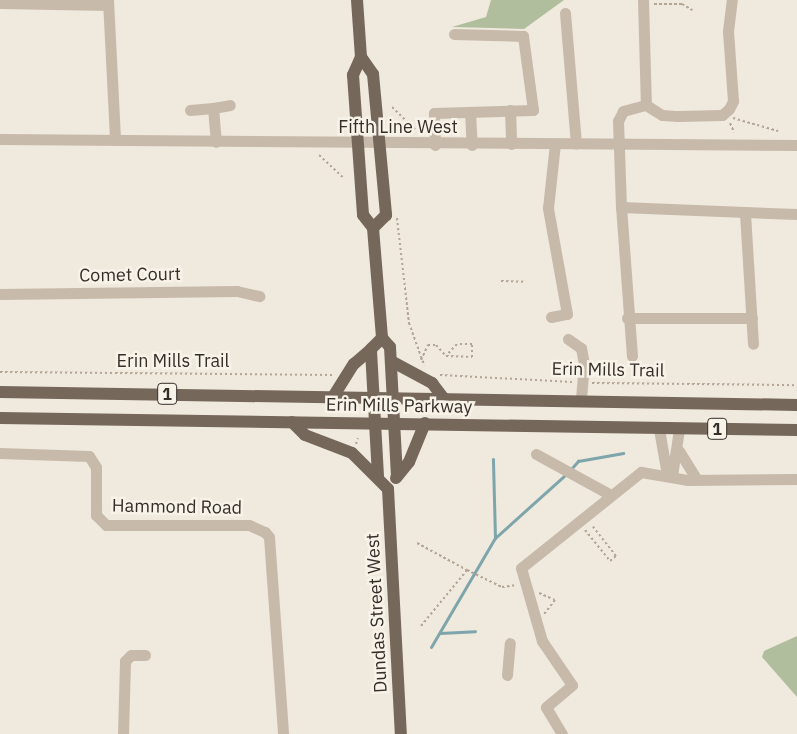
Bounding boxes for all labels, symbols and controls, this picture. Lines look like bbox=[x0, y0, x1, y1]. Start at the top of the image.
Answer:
street label: Fifth Line West bbox=[338, 116, 458, 138]
street label: Comet Court bbox=[79, 263, 181, 287]
street label: Erin Mills Trail bbox=[117, 350, 229, 372]
street label: Erin Mills Trail bbox=[551, 358, 665, 382]
road number: 1 bbox=[157, 380, 177, 408]
street label: Erin Mills Parkway bbox=[326, 394, 472, 418]
road number: 1 bbox=[707, 416, 727, 442]
street label: Hammond Road bbox=[112, 495, 242, 519]
street label: Dundas Street West bbox=[362, 533, 392, 693]

